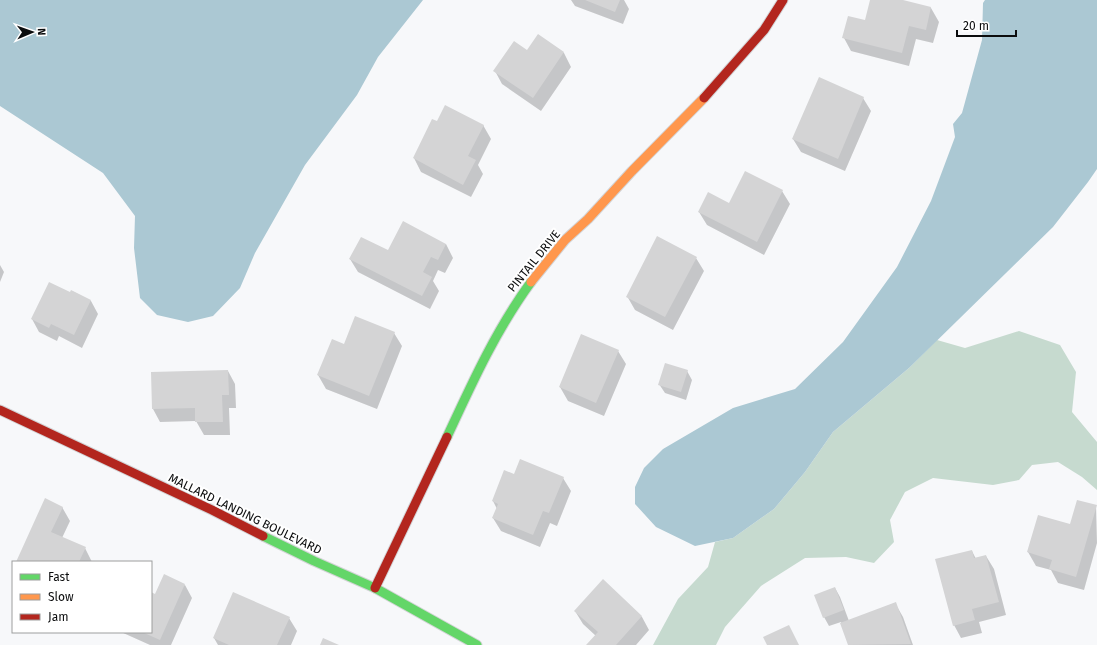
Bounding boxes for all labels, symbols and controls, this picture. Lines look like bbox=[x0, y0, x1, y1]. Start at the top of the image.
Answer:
north arrow bbox=[12, 12, 52, 52]
scale bar bbox=[957, 12, 1016, 38]
text: 20 m bbox=[963, 19, 989, 33]
text: N bbox=[35, 28, 48, 36]
street label: PINTAIL DRIVE bbox=[505, 227, 563, 295]
street label: MALLARD LANDING BOULEVARD bbox=[166, 471, 324, 557]
legend bbox=[12, 561, 152, 633]
text: Fast bbox=[48, 570, 70, 584]
text: Slow bbox=[48, 590, 74, 604]
text: Jam bbox=[48, 610, 68, 624]

